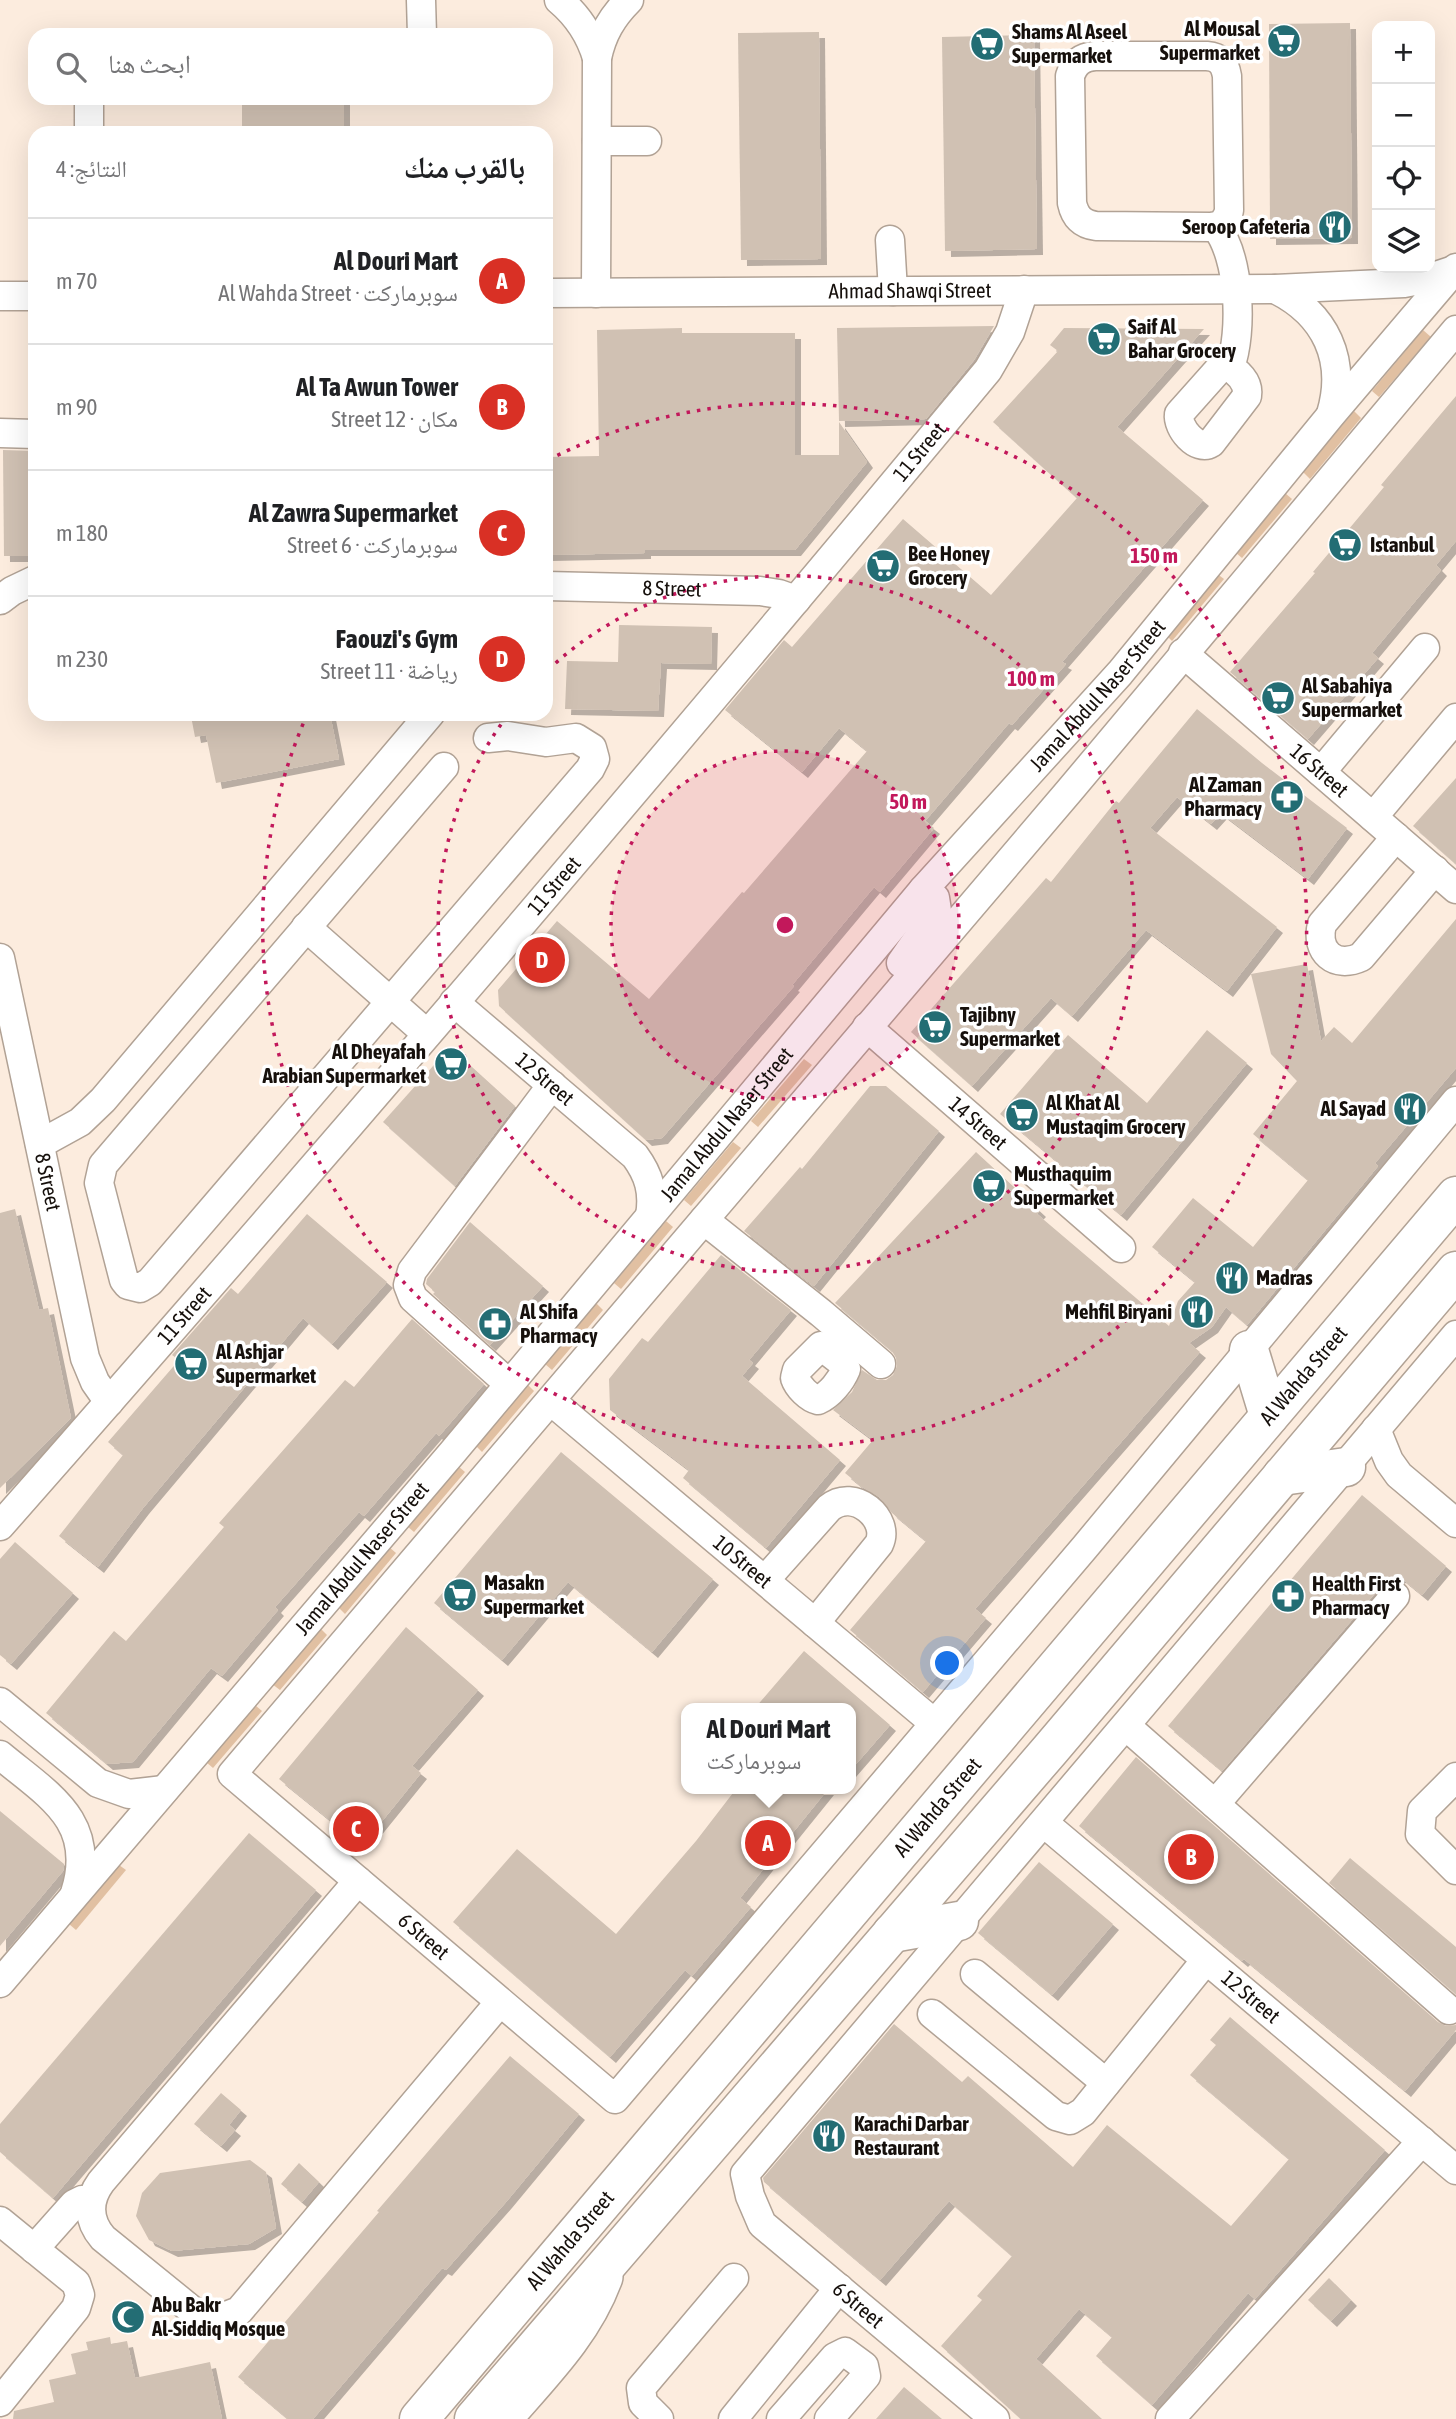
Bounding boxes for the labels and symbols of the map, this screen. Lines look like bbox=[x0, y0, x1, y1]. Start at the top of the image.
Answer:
place label: Al Mousal Supermarket bbox=[1160, 16, 1260, 64]
place label: Shams Al Aseel Supermarket bbox=[1012, 19, 1128, 67]
supermarket icon: Al Mousal Supermarket bbox=[1265, 22, 1303, 60]
supermarket icon: Shams Al Aseel Supermarket bbox=[968, 25, 1006, 63]
restaurant icon: Seroop Cafeteria bbox=[1316, 208, 1354, 246]
place label: Seroop Cafeteria bbox=[1182, 214, 1310, 238]
street label: Ahmad Shawqi Street bbox=[828, 278, 992, 302]
place label: Saif Al Bahar Grocery bbox=[1128, 314, 1236, 362]
supermarket icon: Saif Al Bahar Grocery bbox=[1085, 320, 1123, 358]
street label: 11 Street bbox=[888, 417, 950, 485]
supermarket icon: Istanbul bbox=[1326, 526, 1364, 564]
place label: Istanbul bbox=[1370, 532, 1435, 556]
place label: Bee Honey Grocery bbox=[908, 541, 990, 589]
text: 150 m bbox=[1130, 543, 1178, 567]
supermarket icon: Bee Honey Grocery bbox=[864, 547, 902, 585]
street label: 8 Street bbox=[642, 575, 702, 601]
street label: Jamal Abdul Naser Street bbox=[1024, 615, 1170, 775]
text: 100 m bbox=[1007, 666, 1055, 690]
place label: Al Sabahiya Supermarket bbox=[1301, 673, 1402, 721]
supermarket icon: Al Sabahiya Supermarket bbox=[1259, 679, 1297, 717]
street label: 16 Street bbox=[1286, 738, 1354, 802]
place label: Al Zaman Pharmacy bbox=[1184, 772, 1262, 820]
pharmacy icon: Al Zaman Pharmacy bbox=[1268, 778, 1306, 816]
text: 50 m bbox=[889, 789, 927, 813]
street label: 11 Street bbox=[522, 851, 585, 919]
centre of rings bbox=[773, 913, 797, 937]
pin: D bbox=[519, 934, 565, 986]
place label: Tajibny Supermarket bbox=[960, 1002, 1060, 1050]
supermarket icon: Tajibny Supermarket bbox=[916, 1008, 954, 1046]
place label: Al Dheyafah Arabian Supermarket bbox=[261, 1039, 426, 1087]
street label: Jamal Abdul Naser Street bbox=[655, 1042, 797, 1205]
supermarket icon: Al Dheyafah Arabian Supermarket bbox=[432, 1045, 470, 1083]
street label: 12 Street bbox=[511, 1047, 579, 1110]
place label: Al Khat Al Mustaqim Grocery bbox=[1045, 1090, 1186, 1138]
restaurant icon: Al Sayad bbox=[1391, 1090, 1429, 1128]
street label: 14 Street bbox=[945, 1091, 1012, 1154]
supermarket icon: Al Khat Al Mustaqim Grocery bbox=[1003, 1096, 1041, 1134]
place label: Al Sayad bbox=[1320, 1096, 1386, 1120]
street label: 8 Street bbox=[31, 1150, 66, 1213]
place label: Musthaquim Supermarket bbox=[1014, 1161, 1114, 1209]
supermarket icon: Musthaquim Supermarket bbox=[970, 1167, 1008, 1205]
restaurant icon: Madras bbox=[1213, 1259, 1251, 1297]
place label: Madras bbox=[1256, 1265, 1313, 1289]
street label: 11 Street bbox=[152, 1281, 215, 1349]
restaurant icon: Mehfil Biryani bbox=[1178, 1293, 1216, 1331]
place label: Al Shifa Pharmacy bbox=[519, 1299, 598, 1347]
place label: Mehfil Biryani bbox=[1065, 1299, 1172, 1323]
pharmacy icon: Al Shifa Pharmacy bbox=[476, 1305, 514, 1343]
street label: Al Wahda Street bbox=[1254, 1321, 1352, 1429]
place label: Al Ashjar Supermarket bbox=[215, 1339, 316, 1387]
supermarket icon: Al Ashjar Supermarket bbox=[172, 1345, 210, 1383]
street label: Jamal Abdul Naser Street bbox=[290, 1477, 433, 1639]
street label: 10 Street bbox=[709, 1530, 777, 1592]
place label: Masakn Supermarket bbox=[484, 1570, 584, 1618]
place label: Health First Pharmacy bbox=[1312, 1571, 1401, 1619]
supermarket icon: Masakn Supermarket bbox=[441, 1576, 479, 1614]
pharmacy icon: Health First Pharmacy bbox=[1269, 1577, 1307, 1615]
your location bbox=[930, 1646, 964, 1680]
street label: Al Wahda Street bbox=[888, 1752, 986, 1861]
pin: C bbox=[333, 1803, 379, 1855]
pin: A bbox=[745, 1817, 791, 1869]
pin: B bbox=[1168, 1831, 1214, 1883]
street label: 6 Street bbox=[394, 1907, 454, 1964]
street label: 12 Street bbox=[1217, 1965, 1285, 2027]
place label: Karachi Darbar Restaurant bbox=[854, 2111, 969, 2159]
restaurant icon: Karachi Darbar Restaurant bbox=[810, 2117, 848, 2155]
street label: Al Wahda Street bbox=[521, 2186, 618, 2294]
street label: 6 Street bbox=[828, 2276, 889, 2332]
place label: Abu Bakr Al-Siddiq Mosque bbox=[151, 2292, 285, 2340]
mosque icon: Abu Bakr Al-Siddiq Mosque bbox=[109, 2298, 147, 2336]

